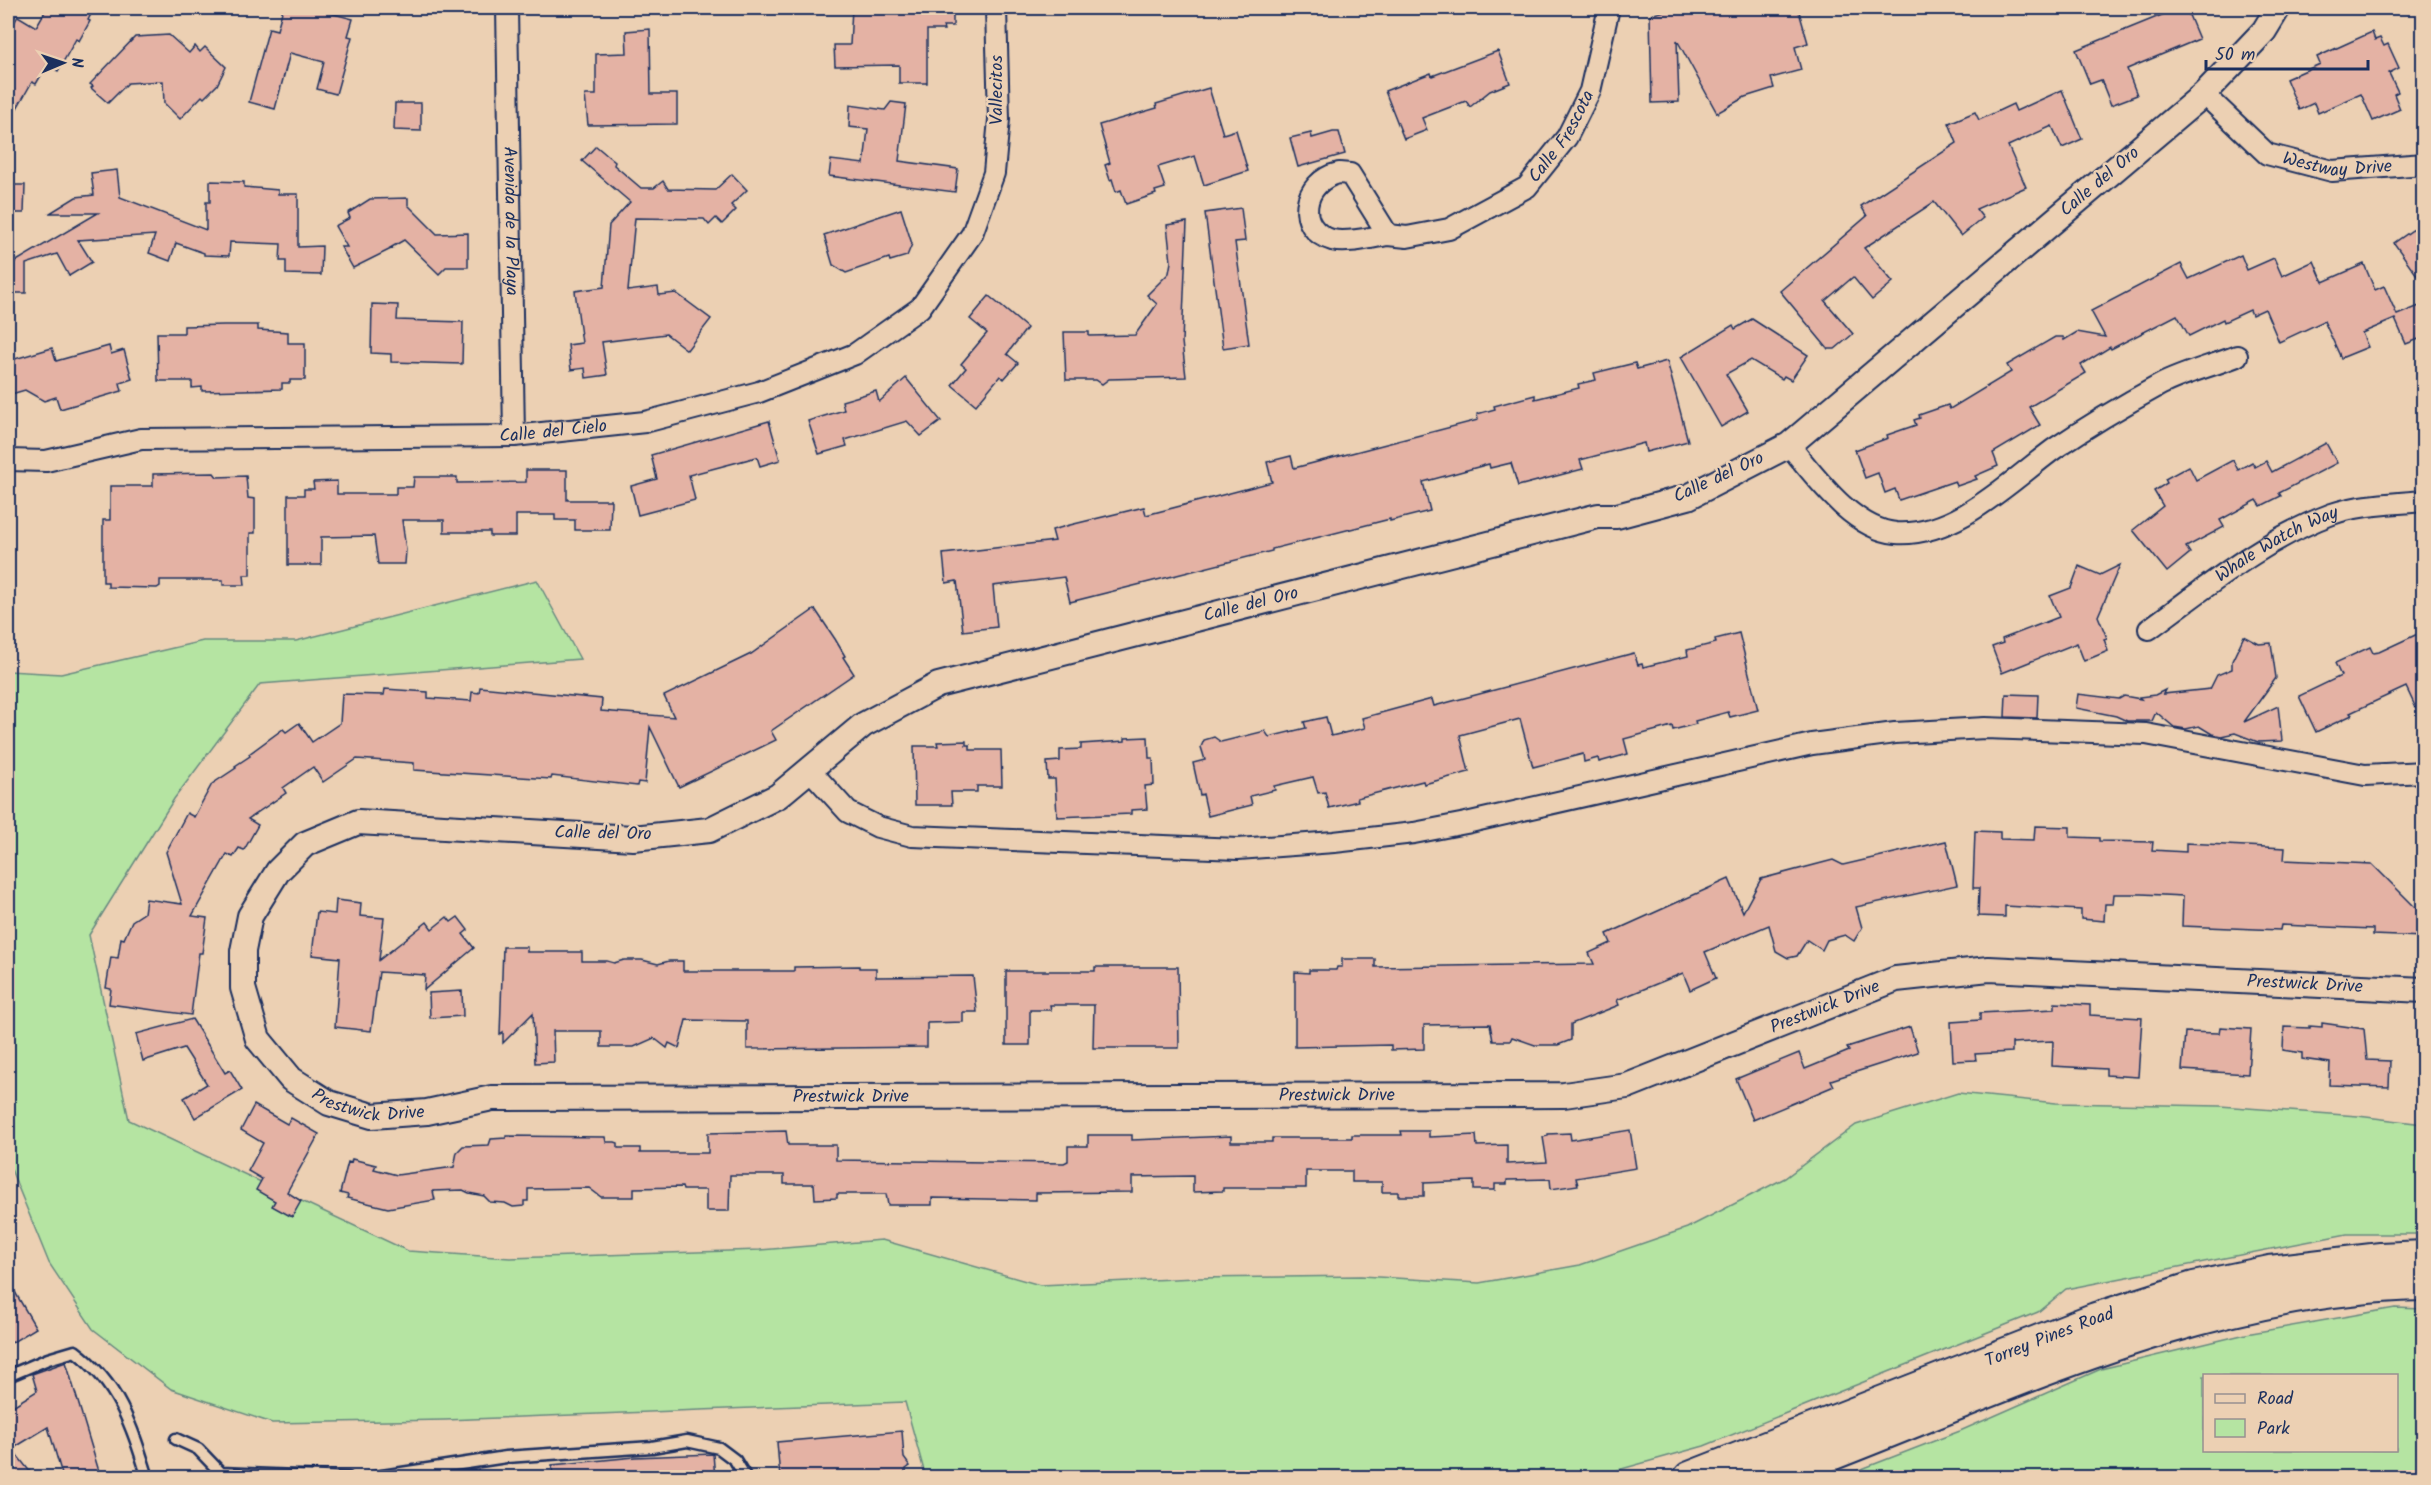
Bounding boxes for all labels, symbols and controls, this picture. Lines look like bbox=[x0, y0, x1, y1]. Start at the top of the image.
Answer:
north arrow bbox=[33, 33, 93, 93]
scale bar bbox=[2206, 33, 2368, 71]
text: 50 m bbox=[2215, 41, 2255, 70]
street label: Vallecitos bbox=[983, 55, 1012, 125]
text: N bbox=[64, 57, 89, 68]
street label: Calle Frescota bbox=[1521, 85, 1603, 189]
street label: Calle del Oro bbox=[2053, 140, 2147, 224]
street label: Westway Drive bbox=[2279, 144, 2393, 186]
street label: Avenida de la Playa bbox=[495, 146, 526, 296]
street label: Calle del Cielo bbox=[499, 412, 608, 451]
street label: Calle del Oro bbox=[1669, 444, 1769, 512]
street label: Whale Watch Way bbox=[2209, 498, 2343, 590]
street label: Calle del Oro bbox=[1200, 579, 1302, 631]
street label: Calle del Oro bbox=[554, 819, 652, 849]
street label: Prestwick Drive bbox=[2246, 967, 2364, 1002]
street label: Prestwick Drive bbox=[1766, 972, 1884, 1042]
street label: Prestwick Drive bbox=[305, 1081, 425, 1131]
street label: Prestwick Drive bbox=[1279, 1081, 1395, 1110]
street label: Prestwick Drive bbox=[793, 1082, 909, 1112]
street label: Torrey Pines Road bbox=[1981, 1299, 2119, 1376]
legend bbox=[2203, 1374, 2398, 1452]
text: Road bbox=[2257, 1385, 2294, 1414]
text: Park bbox=[2257, 1415, 2290, 1444]

